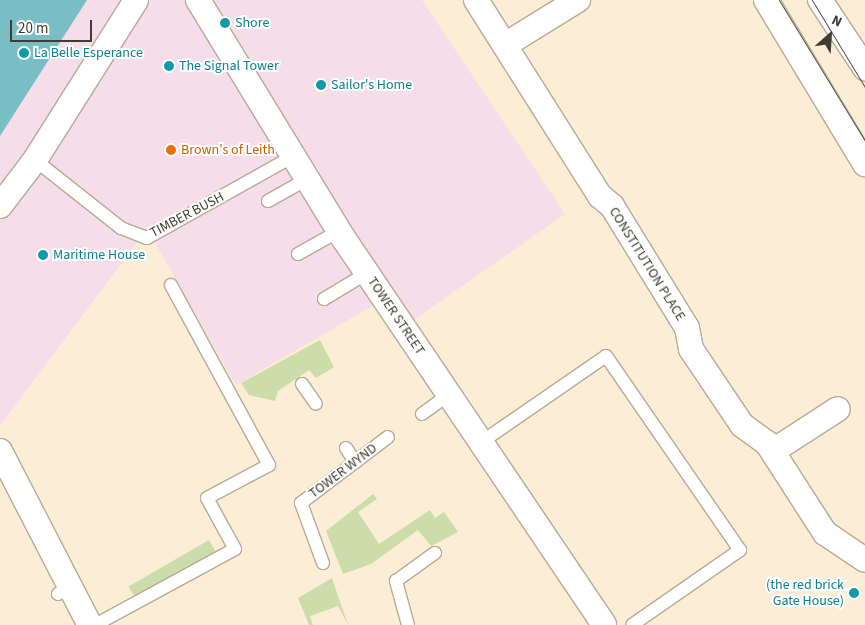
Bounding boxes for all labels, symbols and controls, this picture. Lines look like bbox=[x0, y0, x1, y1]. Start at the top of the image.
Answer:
scale bar bbox=[12, 10, 95, 42]
north arrow bbox=[805, 10, 855, 60]
text: N bbox=[828, 10, 845, 33]
place label: Shore bbox=[235, 15, 269, 31]
marker: Shore bbox=[219, 17, 231, 29]
text: 20 m bbox=[18, 18, 48, 39]
place label: La Belle Esperance bbox=[34, 45, 143, 61]
marker: La Belle Esperance bbox=[18, 47, 30, 59]
place label: The Signal Tower bbox=[179, 58, 279, 74]
marker: The Signal Tower bbox=[163, 60, 175, 72]
place label: Sailor's Home bbox=[331, 77, 412, 93]
marker: Sailor's Home bbox=[315, 79, 327, 91]
place label: Brown's of Leith bbox=[181, 142, 275, 158]
marker: Brown's of Leith bbox=[165, 144, 177, 156]
street label: TIMBER BUSH bbox=[147, 188, 227, 242]
street label: CONSTITUTION PLACE bbox=[605, 204, 689, 324]
place label: Maritime House bbox=[53, 247, 145, 263]
marker: Maritime House bbox=[37, 249, 49, 261]
street label: TOWER STREET bbox=[364, 274, 428, 358]
street label: TOWER WYND bbox=[306, 440, 380, 502]
place label: (the red brick Gate House) bbox=[766, 577, 844, 610]
marker: (the red brick Gate House) bbox=[848, 587, 860, 599]

